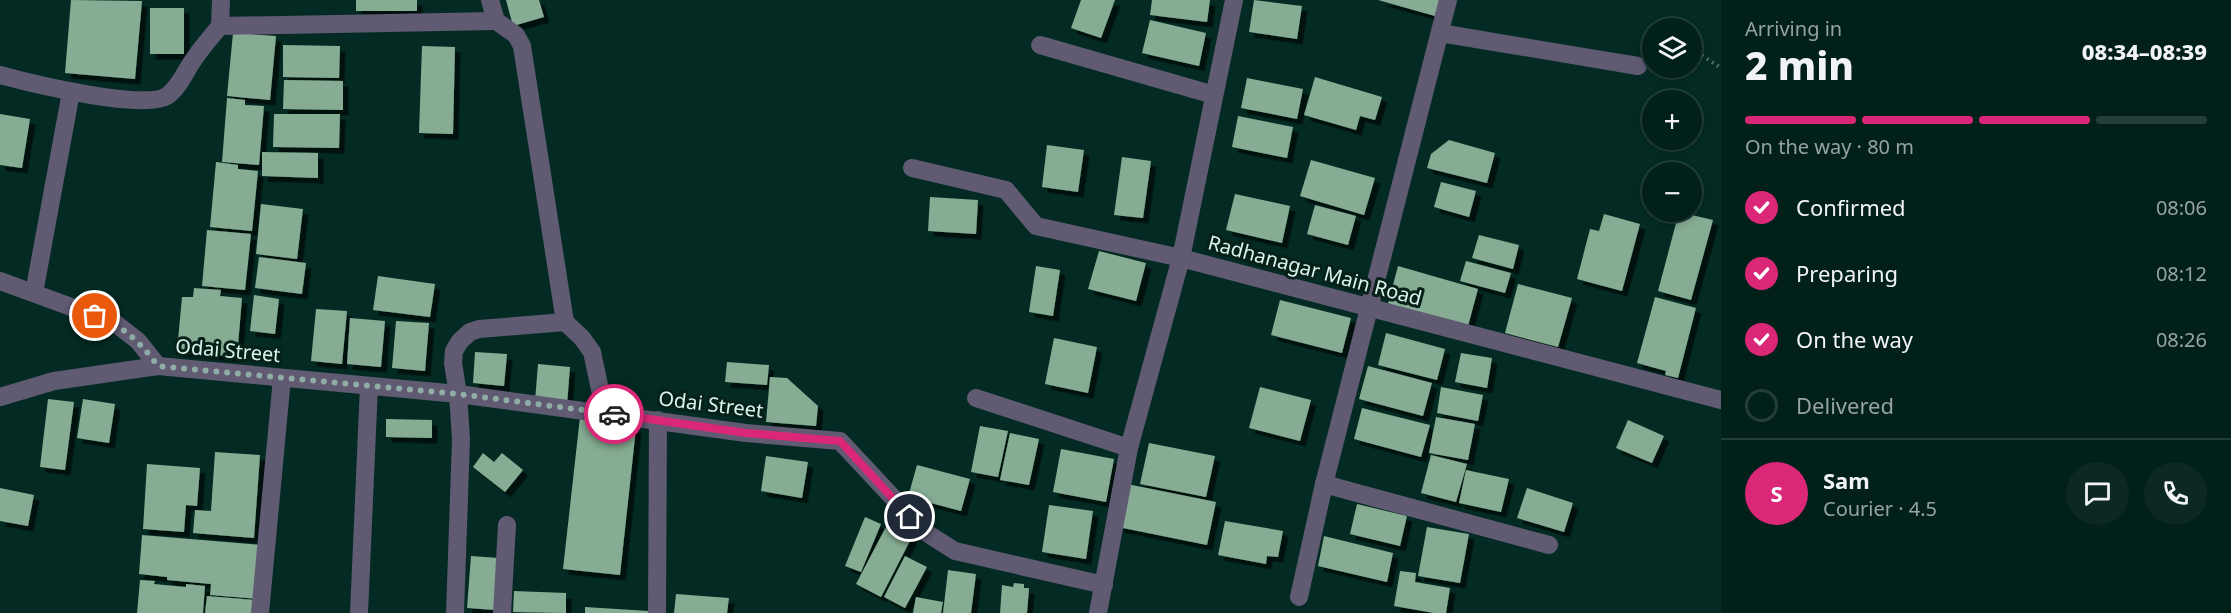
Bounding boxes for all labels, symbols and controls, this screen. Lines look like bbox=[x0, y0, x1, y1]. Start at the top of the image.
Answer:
text: Arriving in bbox=[1745, 15, 1842, 42]
map controls bbox=[1642, 18, 1702, 222]
button: layers bbox=[1642, 18, 1702, 78]
text: 08:34–08:39 bbox=[2082, 36, 2207, 66]
text: 2 min bbox=[1745, 38, 1854, 91]
button: + bbox=[1642, 90, 1702, 150]
text: On the way · 80 m bbox=[1745, 133, 1914, 160]
button: − bbox=[1642, 162, 1702, 222]
icon: check bbox=[1745, 191, 1778, 224]
text: Confirmed bbox=[1796, 192, 1906, 222]
text: 08:06 bbox=[2156, 194, 2207, 221]
street label: Radhanagar Main Road bbox=[1205, 228, 1425, 312]
icon: check bbox=[1745, 257, 1778, 290]
text: Preparing bbox=[1796, 258, 1898, 288]
text: 08:12 bbox=[2156, 260, 2207, 287]
pin bbox=[69, 290, 120, 341]
icon: bag bbox=[78, 299, 111, 332]
icon: check bbox=[1745, 323, 1778, 356]
text: On the way bbox=[1796, 324, 1913, 354]
text: 08:26 bbox=[2156, 326, 2207, 353]
street label: Odai Street bbox=[174, 332, 282, 368]
courier bbox=[584, 384, 644, 444]
street label: Odai Street bbox=[657, 384, 765, 424]
text: Delivered bbox=[1796, 390, 1894, 420]
icon: car bbox=[598, 398, 631, 431]
button: chat bbox=[2066, 462, 2129, 525]
button: phone bbox=[2144, 462, 2207, 525]
text: Sam bbox=[1823, 465, 1870, 495]
text: S bbox=[1770, 478, 1783, 508]
pin bbox=[884, 491, 935, 542]
text: Courier · 4.5 bbox=[1823, 495, 1937, 522]
icon: home bbox=[893, 500, 926, 533]

